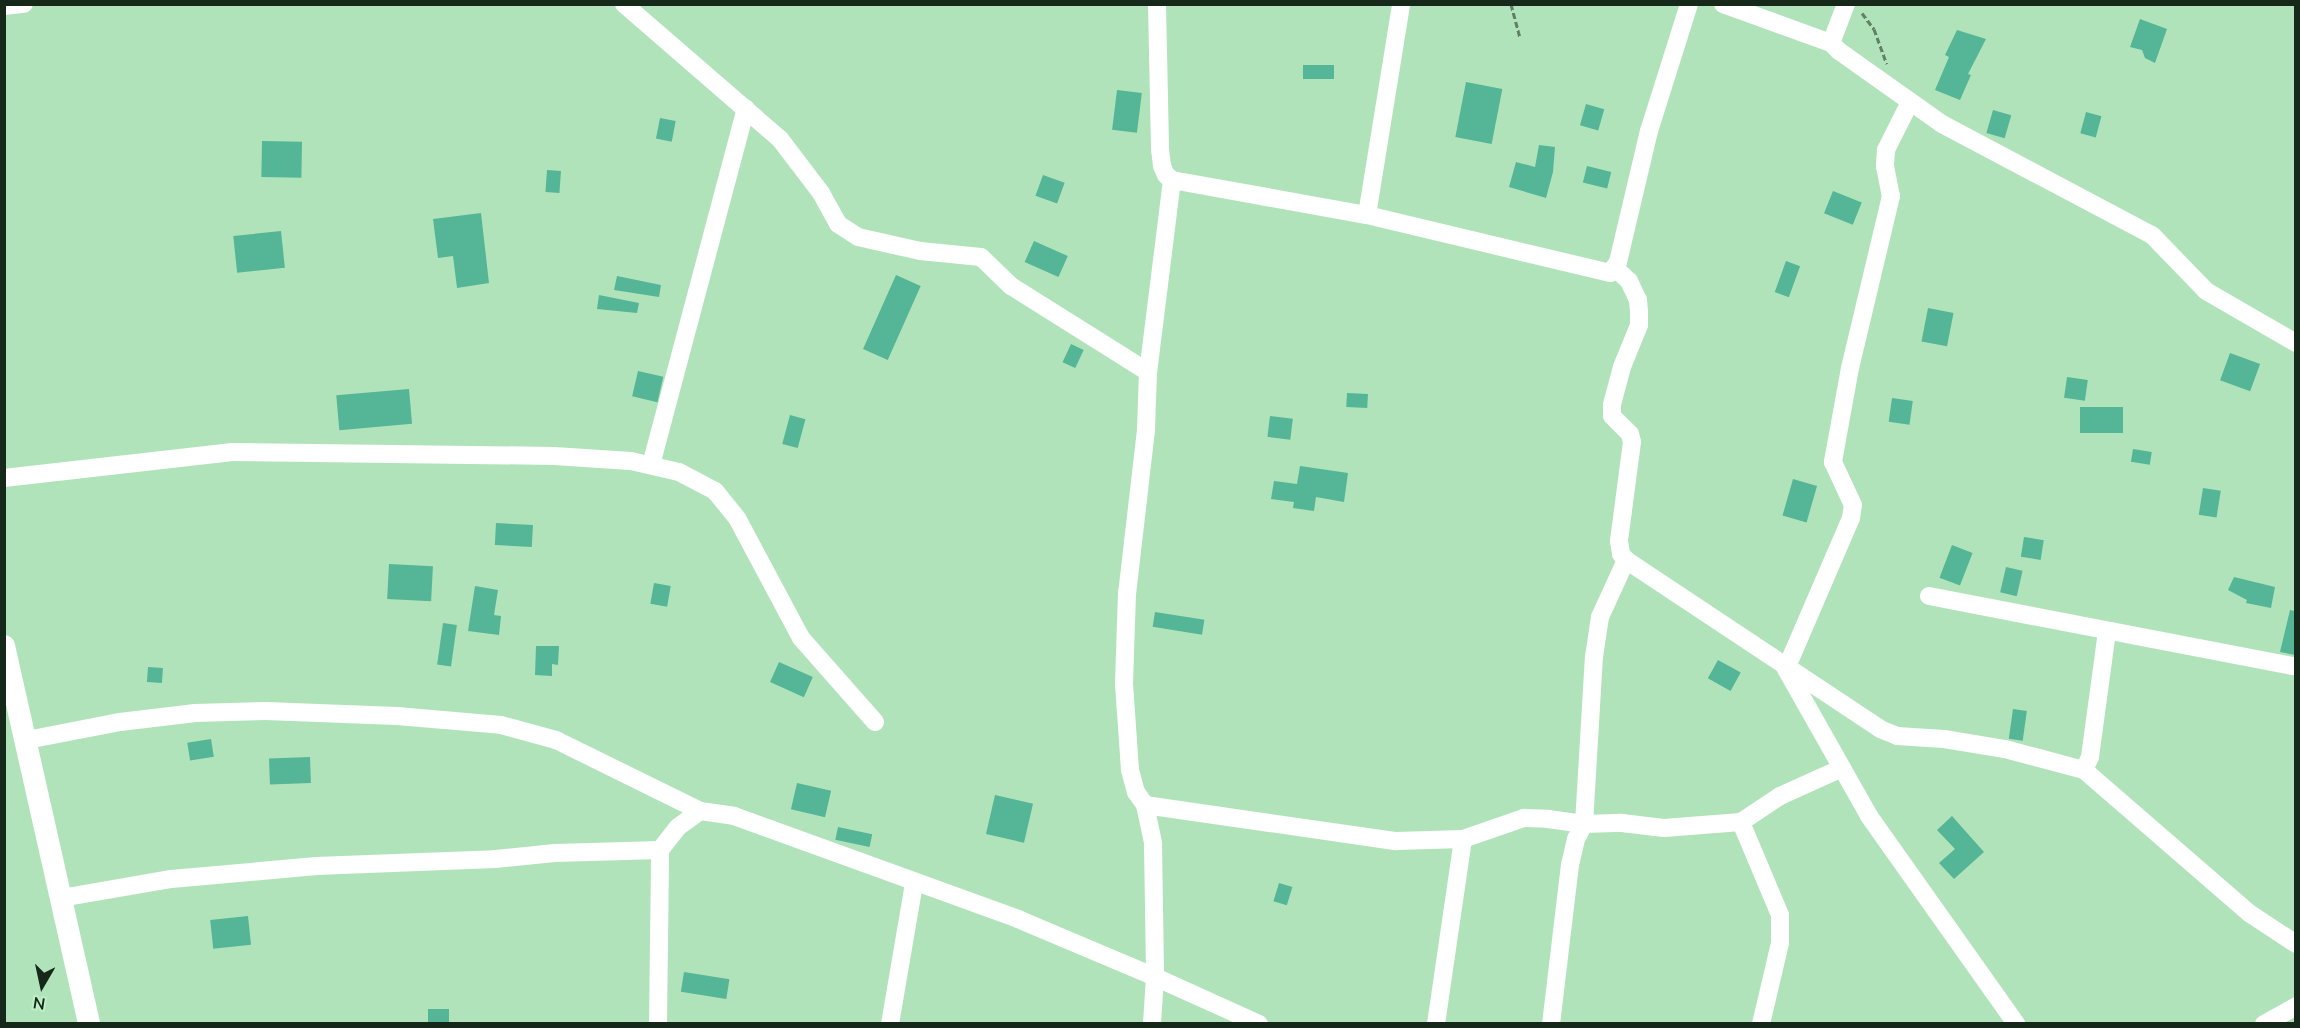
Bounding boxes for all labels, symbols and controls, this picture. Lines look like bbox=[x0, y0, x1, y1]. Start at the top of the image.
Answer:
north arrow bbox=[12, 956, 72, 1016]
text: N bbox=[32, 993, 47, 1015]

